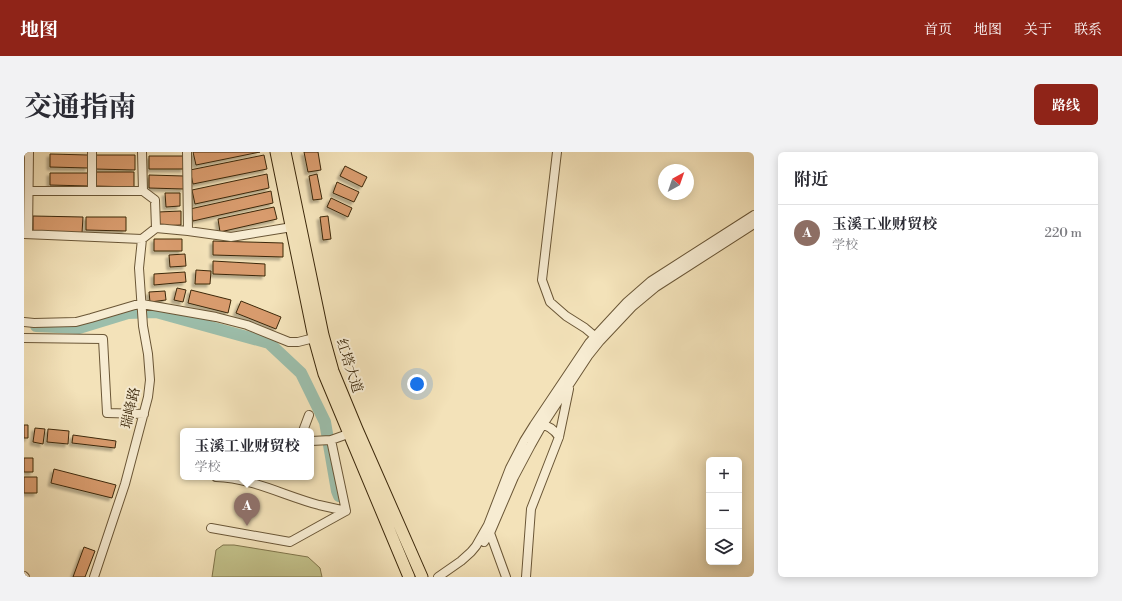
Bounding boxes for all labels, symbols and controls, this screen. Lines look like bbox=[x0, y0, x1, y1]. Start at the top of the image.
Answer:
text: 地图 bbox=[20, 18, 58, 42]
text: 首页 bbox=[924, 21, 952, 39]
text: 地图 bbox=[974, 21, 1002, 39]
text: 关于 bbox=[1024, 21, 1052, 39]
text: 联系 bbox=[1074, 21, 1102, 39]
button: 路线 bbox=[1034, 84, 1098, 125]
text: 交通指南 bbox=[24, 90, 136, 125]
north arrow bbox=[658, 164, 694, 200]
text: 附近 bbox=[794, 169, 828, 191]
text: 玉溪工业财贸校 bbox=[832, 215, 937, 234]
text: A bbox=[802, 225, 812, 241]
text: 220 m bbox=[1044, 225, 1082, 241]
text: 学校 bbox=[832, 237, 858, 253]
street label: 红塔大道 bbox=[332, 337, 366, 395]
your location bbox=[407, 374, 427, 394]
street label: 瑞峰路 bbox=[118, 386, 144, 430]
popup bbox=[180, 428, 314, 480]
text: 玉溪工业财贸校 bbox=[194, 437, 300, 456]
map controls bbox=[706, 457, 742, 565]
button: + bbox=[706, 457, 742, 493]
text: 学校 bbox=[194, 459, 221, 475]
pin: A bbox=[234, 493, 260, 526]
button: − bbox=[706, 493, 742, 529]
button: layers bbox=[706, 529, 742, 565]

